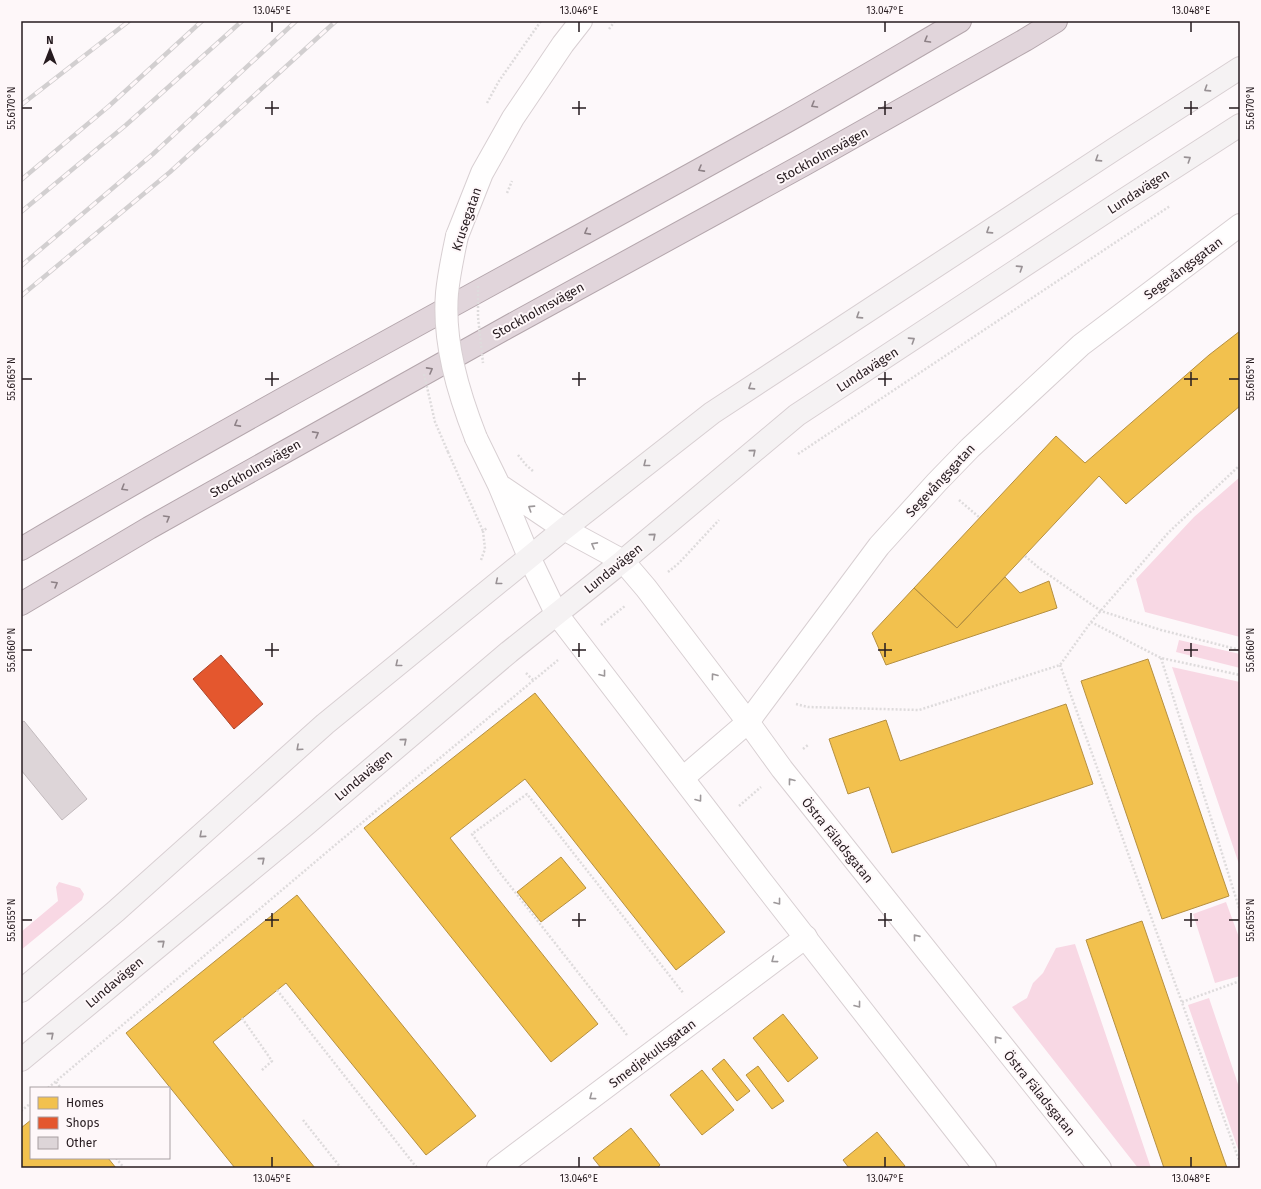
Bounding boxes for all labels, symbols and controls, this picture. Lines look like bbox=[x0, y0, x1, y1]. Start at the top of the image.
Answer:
text: 13.045°E bbox=[253, 5, 291, 17]
text: 13.046°E bbox=[560, 5, 598, 17]
text: 13.047°E bbox=[866, 5, 904, 17]
text: 13.048°E bbox=[1172, 5, 1210, 17]
north arrow bbox=[30, 30, 70, 70]
text: N bbox=[46, 34, 54, 47]
one-way arrow bbox=[924, 36, 931, 43]
one-way arrow bbox=[1204, 84, 1211, 92]
text: 55.6170°N bbox=[6, 86, 18, 130]
text: 55.6170°N bbox=[1245, 86, 1257, 130]
one-way arrow bbox=[811, 101, 818, 108]
street label: Stockholmsvägen bbox=[774, 124, 871, 187]
one-way arrow bbox=[1095, 155, 1102, 162]
one-way arrow bbox=[1183, 156, 1190, 163]
one-way arrow bbox=[697, 164, 705, 171]
street label: Lundavägen bbox=[1105, 166, 1172, 217]
street label: Krusegatan bbox=[449, 185, 484, 253]
one-way arrow bbox=[986, 226, 993, 234]
one-way arrow bbox=[584, 227, 591, 234]
street label: Segevångsgatan bbox=[1141, 234, 1225, 303]
one-way arrow bbox=[1016, 265, 1023, 273]
street label: Stockholmsvägen bbox=[490, 279, 587, 342]
one-way arrow bbox=[857, 311, 864, 318]
one-way arrow bbox=[908, 337, 915, 344]
street label: Lundavägen bbox=[834, 344, 901, 395]
text: 55.6165°N bbox=[6, 357, 18, 401]
text: 55.6165°N bbox=[1245, 357, 1257, 401]
one-way arrow bbox=[426, 367, 433, 375]
one-way arrow bbox=[748, 382, 755, 390]
one-way arrow bbox=[234, 419, 241, 426]
one-way arrow bbox=[312, 431, 319, 438]
street label: Stockholmsvägen bbox=[207, 436, 303, 501]
street label: Segevångsgatan bbox=[903, 441, 978, 520]
one-way arrow bbox=[748, 450, 755, 457]
one-way arrow bbox=[644, 460, 651, 467]
one-way arrow bbox=[121, 483, 128, 491]
one-way arrow bbox=[529, 505, 536, 512]
one-way arrow bbox=[163, 516, 170, 523]
one-way arrow bbox=[648, 533, 656, 540]
street label: Lundavägen bbox=[581, 540, 645, 596]
one-way arrow bbox=[590, 542, 598, 549]
one-way arrow bbox=[496, 577, 503, 584]
one-way arrow bbox=[51, 582, 58, 589]
text: 55.6160°N bbox=[6, 628, 18, 672]
text: 55.6160°N bbox=[1245, 628, 1257, 672]
one-way arrow bbox=[395, 660, 402, 667]
one-way arrow bbox=[598, 669, 605, 676]
one-way arrow bbox=[712, 674, 719, 681]
one-way arrow bbox=[400, 738, 407, 745]
one-way arrow bbox=[296, 743, 303, 750]
street label: Lundavägen bbox=[331, 747, 395, 804]
one-way arrow bbox=[789, 778, 796, 785]
street label: Östra Fäladsgatan bbox=[799, 794, 877, 886]
one-way arrow bbox=[694, 795, 702, 802]
one-way arrow bbox=[199, 830, 207, 838]
one-way arrow bbox=[257, 858, 265, 865]
text: 55.6155°N bbox=[6, 898, 18, 942]
one-way arrow bbox=[773, 898, 780, 905]
text: 55.6155°N bbox=[1245, 898, 1257, 942]
one-way arrow bbox=[913, 935, 920, 942]
one-way arrow bbox=[157, 941, 164, 948]
street label: Lundavägen bbox=[82, 954, 146, 1011]
one-way arrow bbox=[772, 956, 779, 963]
one-way arrow bbox=[853, 1000, 860, 1007]
street label: Smedjekullsgatan bbox=[606, 1016, 699, 1091]
one-way arrow bbox=[46, 1032, 53, 1039]
one-way arrow bbox=[994, 1036, 1001, 1043]
street label: Östra Fäladsgatan bbox=[1001, 1047, 1079, 1139]
legend bbox=[30, 1087, 170, 1159]
one-way arrow bbox=[590, 1093, 597, 1100]
text: Homes bbox=[66, 1096, 104, 1110]
text: Shops bbox=[66, 1116, 100, 1130]
text: Other bbox=[66, 1136, 97, 1150]
text: 13.045°E bbox=[253, 1173, 291, 1185]
text: 13.046°E bbox=[560, 1173, 598, 1185]
text: 13.047°E bbox=[866, 1173, 904, 1185]
text: 13.048°E bbox=[1172, 1173, 1210, 1185]

